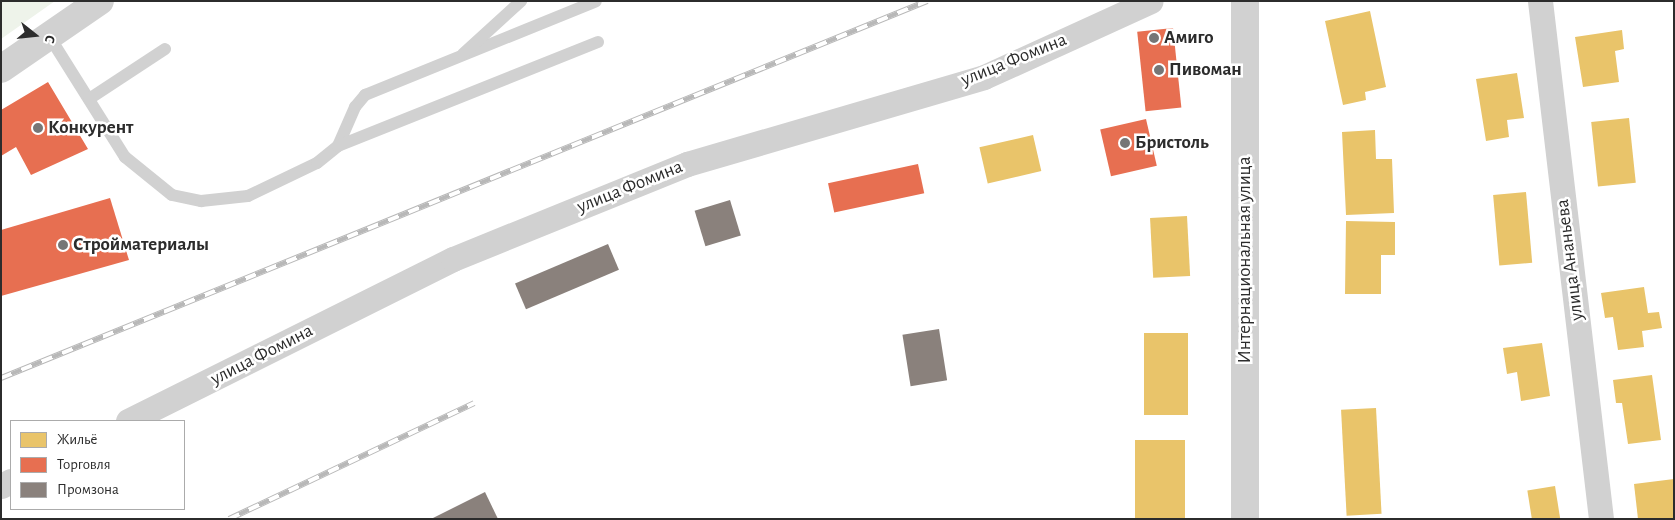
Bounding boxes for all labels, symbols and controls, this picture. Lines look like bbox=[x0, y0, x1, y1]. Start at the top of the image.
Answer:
north arrow bbox=[10, 10, 60, 60]
place label: Амиго bbox=[1164, 27, 1213, 49]
street label: улица Фомина bbox=[958, 28, 1070, 92]
marker: Амиго bbox=[1148, 32, 1160, 44]
text: С bbox=[42, 33, 57, 45]
place label: Пивоман bbox=[1169, 59, 1242, 81]
marker: Пивоман bbox=[1153, 64, 1165, 76]
place label: Конкурент bbox=[48, 117, 133, 139]
marker: Конкурент bbox=[32, 122, 44, 134]
place label: Бристоль bbox=[1135, 132, 1209, 154]
marker: Бристоль bbox=[1119, 137, 1131, 149]
street label: улица Фомина bbox=[574, 155, 686, 219]
street label: Интернациональная улица bbox=[1234, 156, 1256, 364]
street label: улица Ананьева bbox=[1551, 198, 1589, 322]
place label: Стройматериалы bbox=[73, 234, 209, 256]
marker: Стройматериалы bbox=[57, 239, 69, 251]
street label: улица Фомина bbox=[207, 319, 317, 391]
legend bbox=[10, 420, 185, 510]
text: Жильё bbox=[57, 432, 97, 447]
text: Торговля bbox=[57, 457, 111, 472]
text: Промзона bbox=[57, 482, 119, 497]

